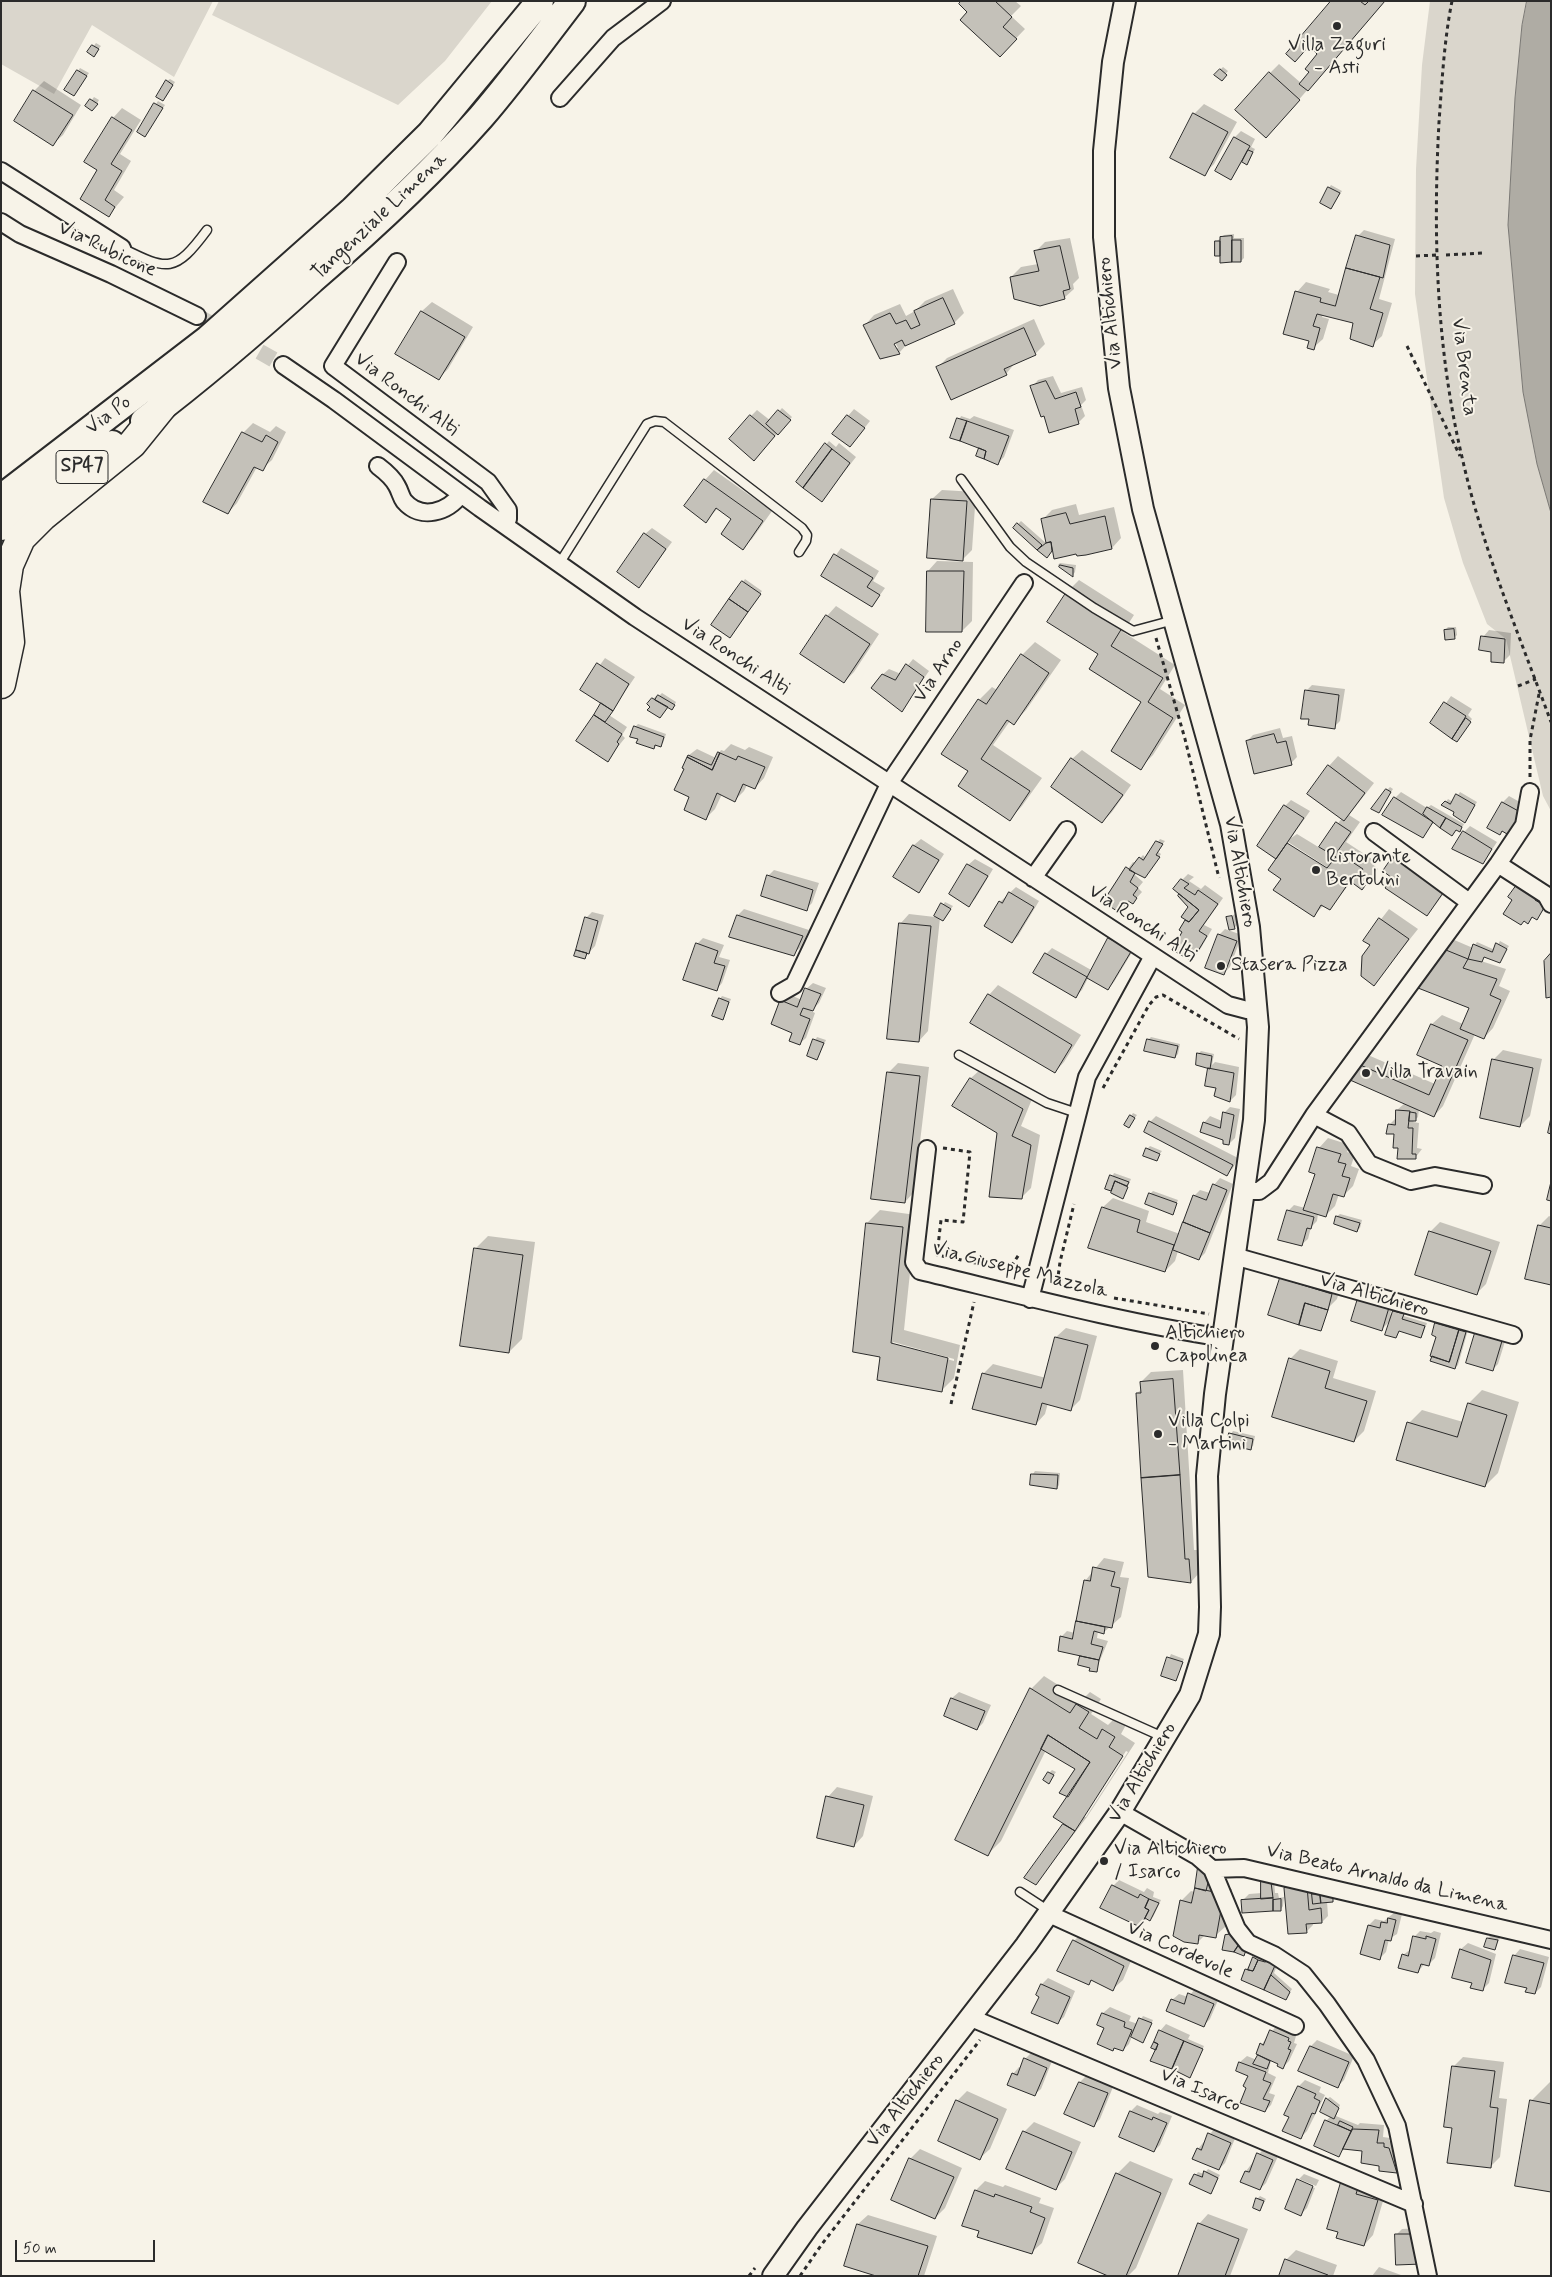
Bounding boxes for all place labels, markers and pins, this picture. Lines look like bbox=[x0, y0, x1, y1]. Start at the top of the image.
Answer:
marker: Villa Zaguri - Asti bbox=[1331, 20, 1343, 32]
place label: Villa Zaguri - Asti bbox=[1288, 34, 1386, 81]
place label: Ristorante Bertolini bbox=[1326, 846, 1411, 893]
marker: Ristorante Bertolini bbox=[1310, 864, 1322, 876]
place label: Stasera Pizza bbox=[1231, 954, 1348, 978]
marker: Stasera Pizza bbox=[1215, 960, 1227, 972]
place label: Villa Travain bbox=[1376, 1061, 1478, 1085]
marker: Villa Travain bbox=[1360, 1067, 1372, 1079]
place label: Altichiero Capolinea bbox=[1165, 1322, 1248, 1369]
marker: Altichiero Capolinea bbox=[1149, 1340, 1161, 1352]
place label: Villa Colpi - Martini bbox=[1168, 1410, 1250, 1457]
marker: Villa Colpi - Martini bbox=[1152, 1428, 1164, 1440]
place label: Via Altichiero / Isarco bbox=[1114, 1838, 1227, 1885]
marker: Via Altichiero / Isarco bbox=[1098, 1855, 1110, 1867]

